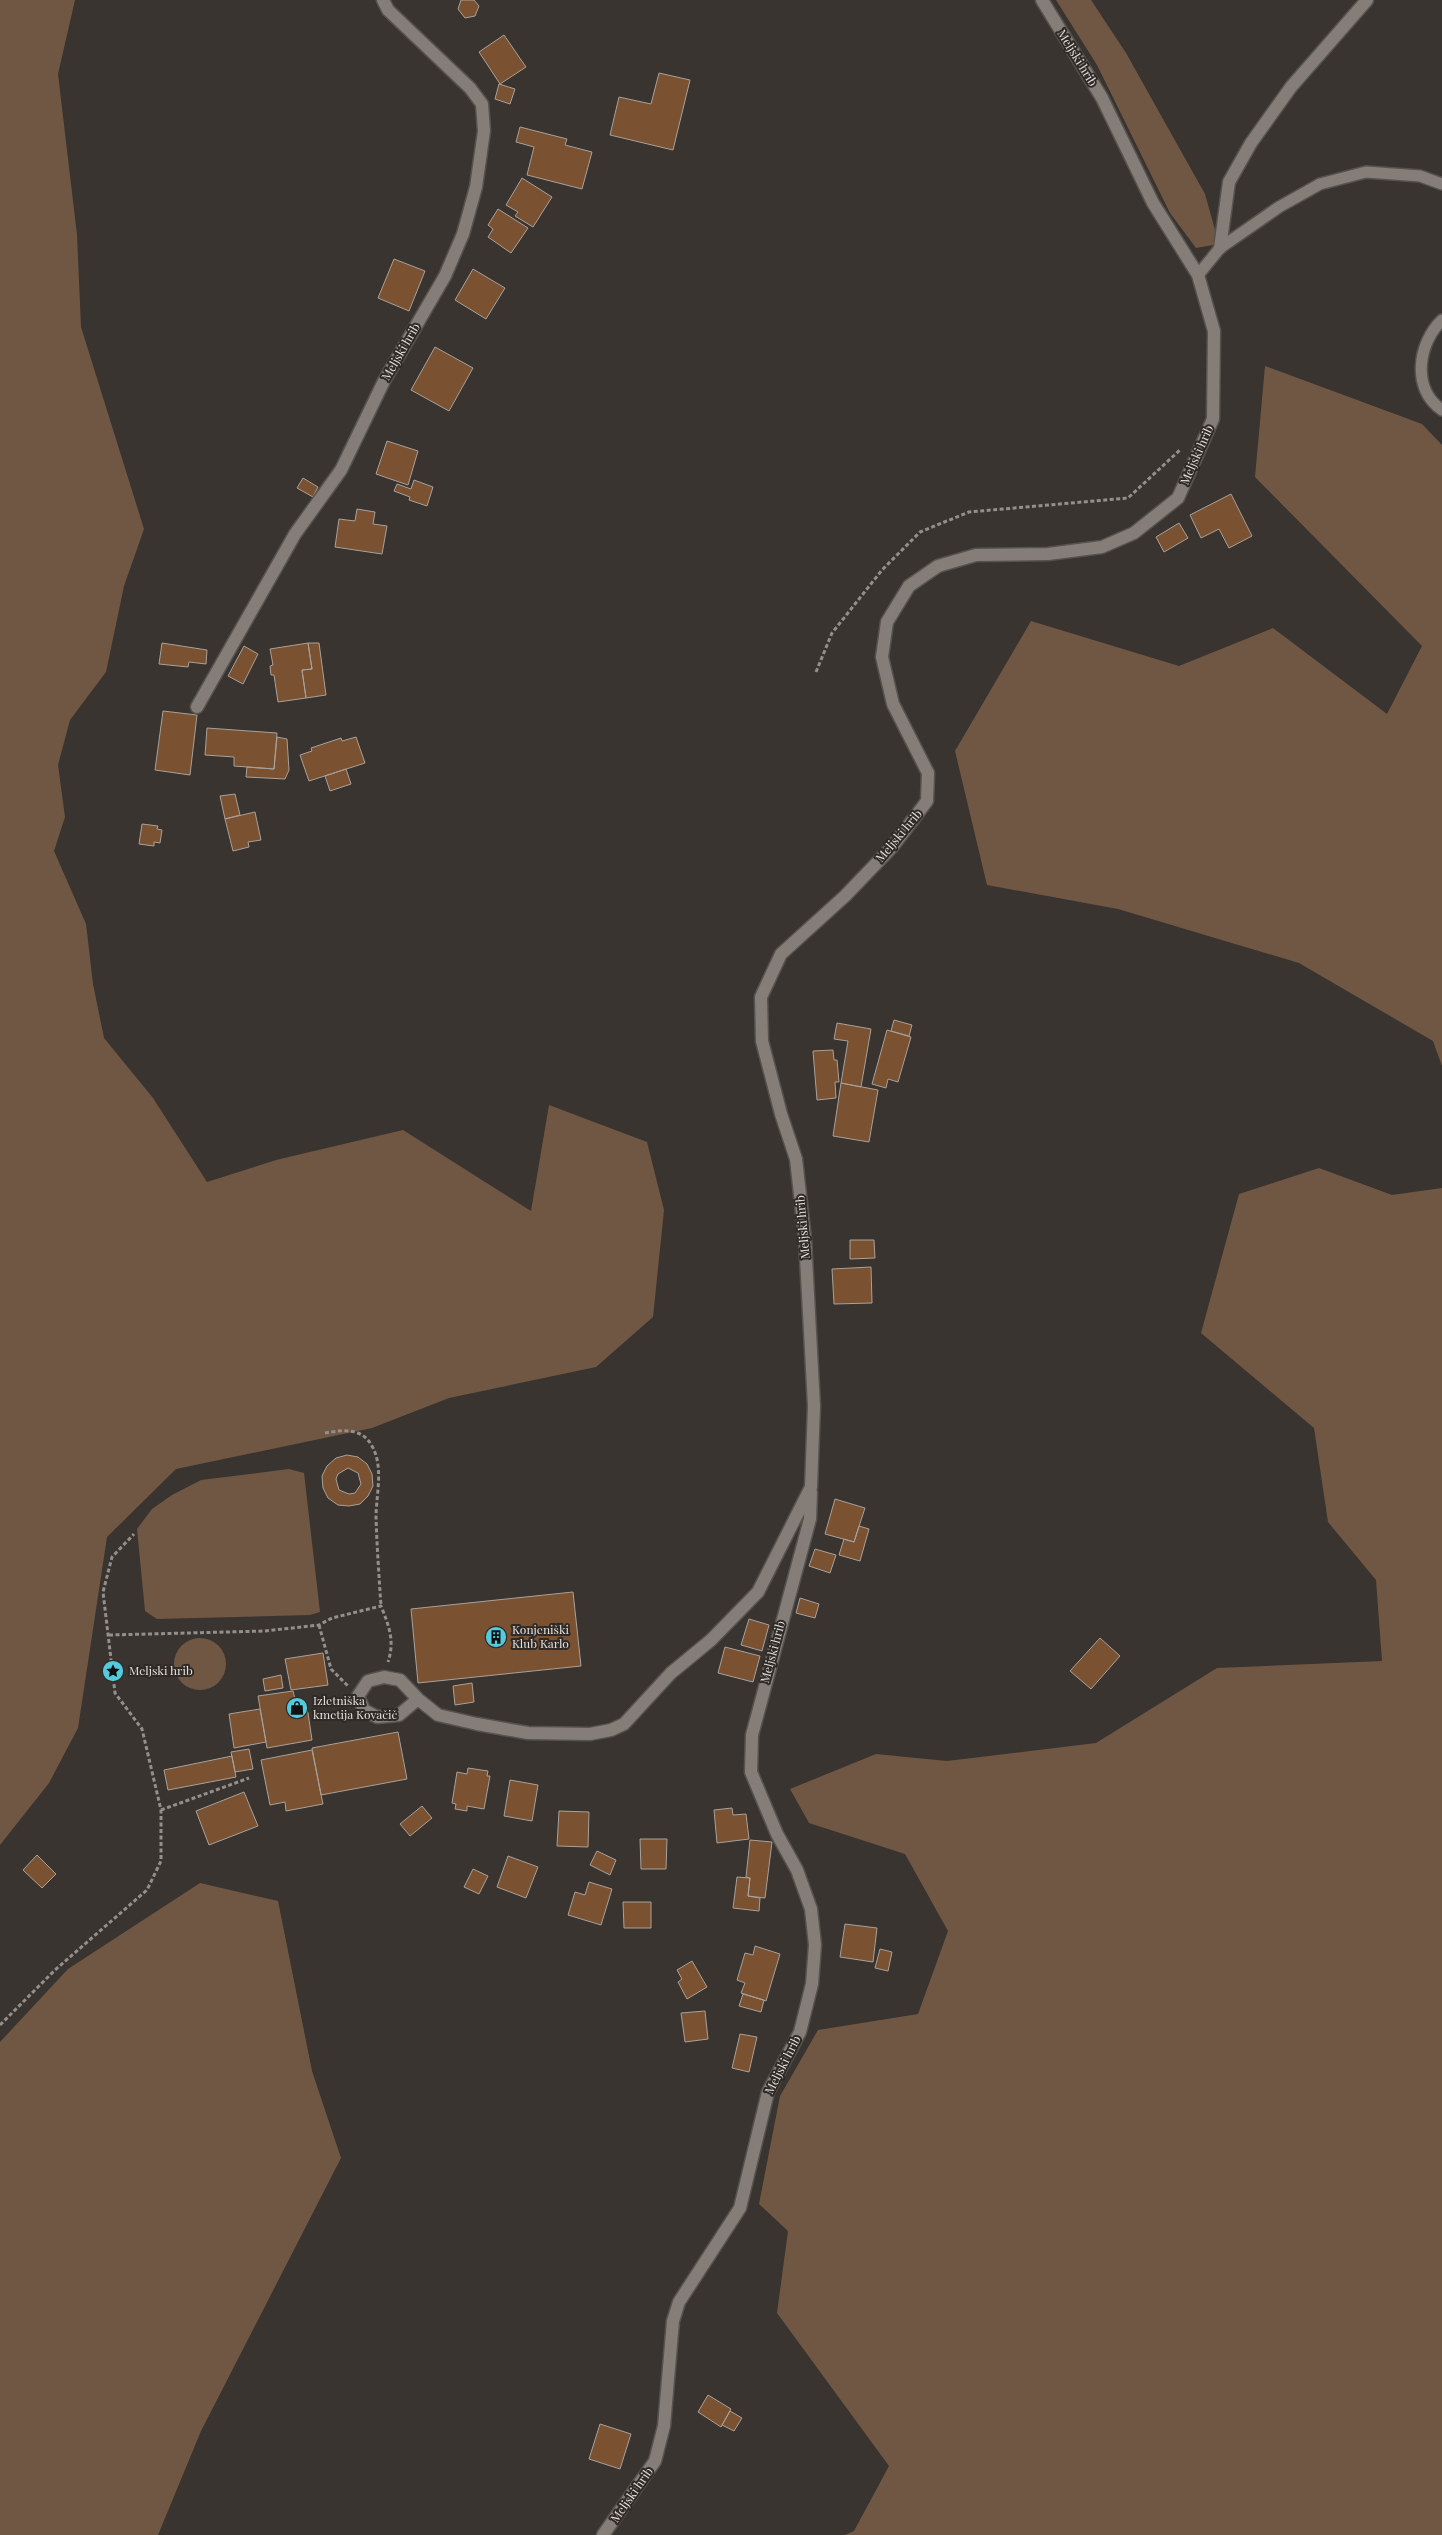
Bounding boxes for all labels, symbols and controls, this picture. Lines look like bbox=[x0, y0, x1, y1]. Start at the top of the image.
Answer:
street label: Meljski hrib bbox=[1054, 26, 1102, 89]
street label: Meljski hrib bbox=[377, 320, 423, 383]
street label: Meljski hrib bbox=[1176, 422, 1216, 487]
street label: Meljski hrib bbox=[872, 806, 925, 865]
street label: Meljski hrib bbox=[791, 1194, 813, 1260]
street label: Meljski hrib bbox=[756, 1619, 788, 1685]
place label: Konjeniški Klub Karlo bbox=[512, 1621, 570, 1651]
building icon: Konjeniški Klub Karlo bbox=[484, 1625, 508, 1649]
place icon: Meljski hrib bbox=[101, 1659, 125, 1683]
place label: Meljski hrib bbox=[129, 1662, 193, 1678]
place label: Izletniška kmetija Kovačič bbox=[313, 1692, 398, 1722]
shop icon: Izletniška kmetija Kovačič bbox=[285, 1696, 309, 1720]
street label: Meljski hrib bbox=[761, 2032, 804, 2097]
street label: Meljski hrib bbox=[606, 2464, 656, 2525]

